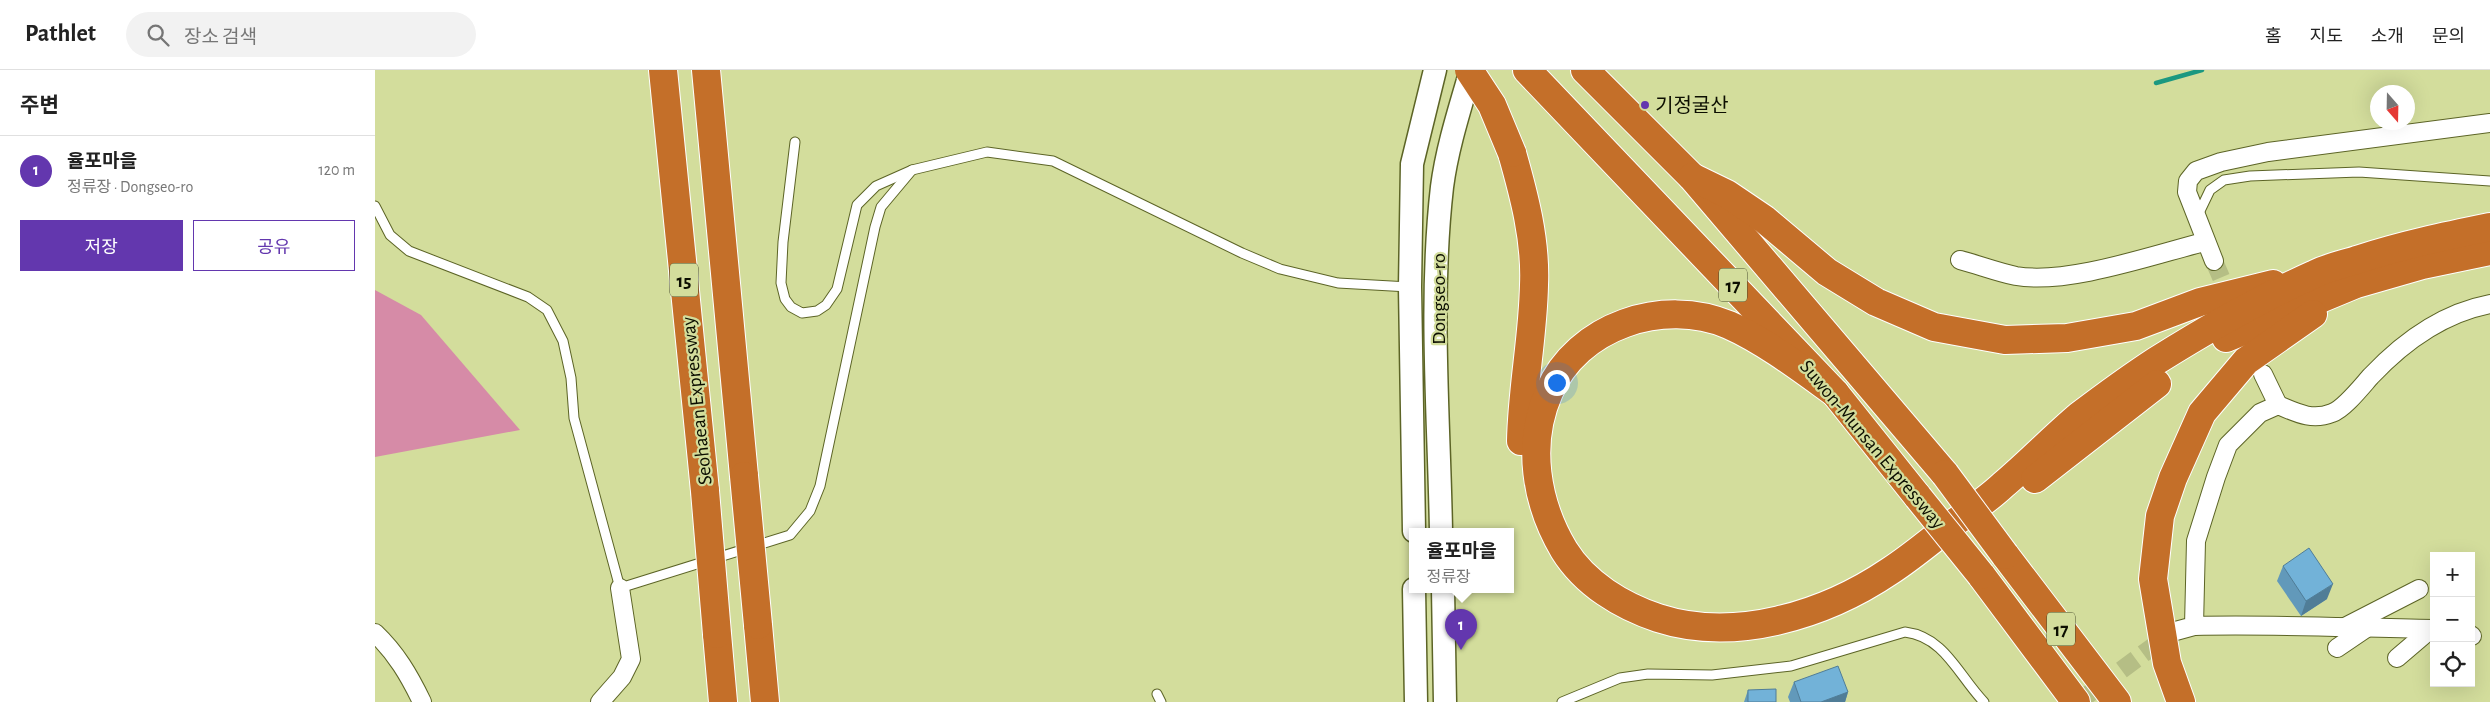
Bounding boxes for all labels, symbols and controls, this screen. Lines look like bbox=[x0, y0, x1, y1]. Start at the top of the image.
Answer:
search box bbox=[126, 12, 476, 57]
icon: search bbox=[144, 21, 172, 49]
text: Pathlet bbox=[25, 22, 96, 46]
text: 장소 검색 bbox=[184, 28, 257, 47]
text: 홈 bbox=[2265, 28, 2282, 46]
text: 지도 bbox=[2310, 28, 2343, 46]
text: 소개 bbox=[2371, 28, 2404, 46]
text: 문의 bbox=[2432, 28, 2465, 46]
north arrow bbox=[2370, 85, 2415, 130]
text: 주변 bbox=[20, 95, 59, 116]
place label: 기정굴산 bbox=[1655, 95, 1729, 116]
marker: 기정굴산 bbox=[1639, 99, 1651, 111]
text: 율포마을 bbox=[67, 152, 137, 171]
text: 1 bbox=[33, 162, 39, 178]
text: 120 m bbox=[318, 162, 355, 178]
text: 정류장 · Dongseo-ro bbox=[67, 179, 193, 195]
button: 저장 bbox=[20, 220, 183, 271]
button: 공유 bbox=[193, 220, 355, 271]
street label: Dongseo-ro bbox=[1429, 253, 1449, 345]
road number: 15 bbox=[670, 264, 698, 296]
road number: 17 bbox=[1719, 268, 1747, 302]
street label: Seohaean Expressway bbox=[678, 315, 716, 486]
street label: Suwon-Munsan Expressway bbox=[1796, 357, 1949, 533]
your location bbox=[1544, 370, 1570, 396]
popup bbox=[1409, 528, 1514, 593]
text: 율포마을 bbox=[1427, 542, 1496, 561]
map controls bbox=[2430, 552, 2475, 687]
button: + bbox=[2430, 552, 2475, 597]
text: 정류장 bbox=[1427, 569, 1471, 585]
button: − bbox=[2430, 597, 2475, 642]
pin: 1 bbox=[1445, 609, 1477, 650]
road number: 17 bbox=[2047, 612, 2075, 646]
button: locate bbox=[2430, 642, 2475, 687]

